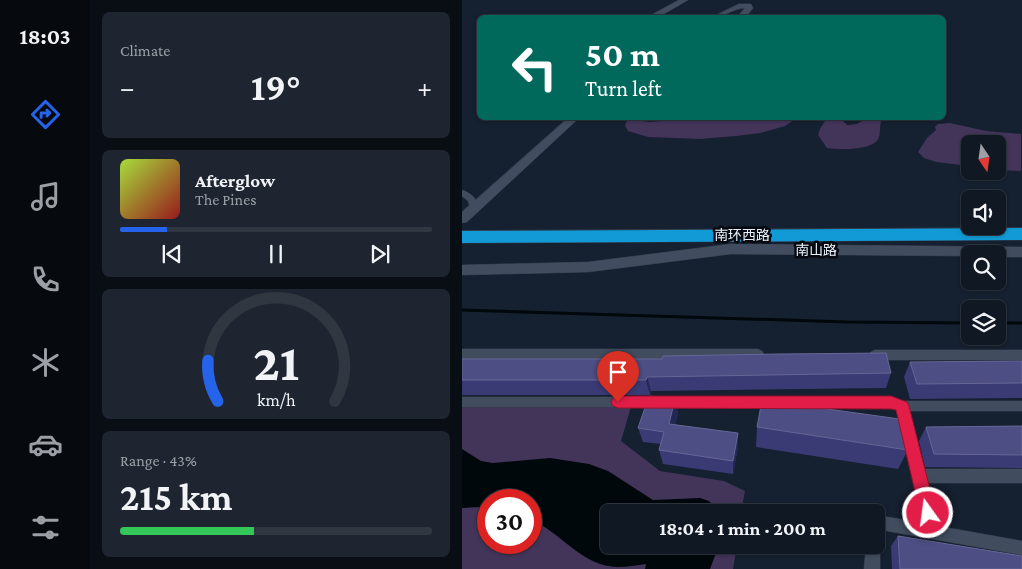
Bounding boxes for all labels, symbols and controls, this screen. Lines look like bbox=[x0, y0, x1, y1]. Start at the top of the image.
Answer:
text: 18:03 bbox=[20, 24, 70, 49]
icon: left bbox=[502, 35, 567, 100]
text: 50 m bbox=[585, 35, 660, 74]
text: Climate bbox=[120, 42, 170, 59]
text: 19° bbox=[251, 66, 301, 108]
text: − bbox=[120, 72, 135, 103]
text: + bbox=[417, 72, 432, 103]
text: Turn left bbox=[585, 76, 662, 101]
icon: directions bbox=[28, 97, 63, 132]
north arrow bbox=[961, 135, 1006, 180]
map controls bbox=[961, 135, 1006, 345]
text: Afterglow bbox=[195, 170, 275, 191]
icon: music bbox=[28, 179, 63, 214]
button: sound bbox=[961, 190, 1006, 235]
text: The Pines bbox=[195, 191, 256, 208]
street label: 南环西路 bbox=[714, 227, 770, 243]
icon: previous bbox=[158, 240, 186, 268]
icon: pause bbox=[262, 240, 290, 268]
icon: next bbox=[366, 240, 394, 268]
street label: 南山路 bbox=[795, 242, 837, 258]
button: search bbox=[961, 245, 1006, 290]
icon: phone bbox=[28, 262, 63, 297]
button: layers bbox=[961, 300, 1006, 345]
text: 21 bbox=[253, 333, 299, 391]
icon: climate bbox=[28, 345, 63, 380]
pin bbox=[597, 351, 639, 402]
icon: arrive bbox=[604, 358, 632, 386]
text: km/h bbox=[257, 390, 296, 410]
icon: car bbox=[28, 427, 63, 462]
text: Range · 43% bbox=[120, 452, 197, 469]
text: 215 km bbox=[120, 476, 232, 518]
position arrow bbox=[901, 486, 953, 538]
speed limit sign: 30 bbox=[477, 489, 542, 554]
icon: filters bbox=[28, 510, 63, 545]
text: 18:04 · 1 min · 200 m bbox=[659, 518, 826, 539]

